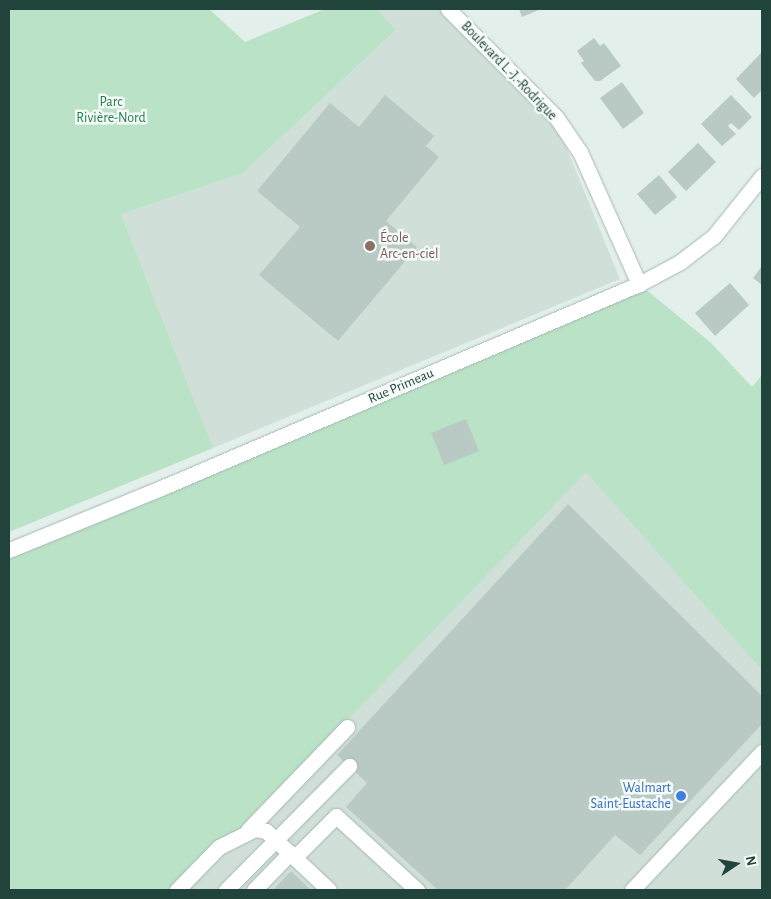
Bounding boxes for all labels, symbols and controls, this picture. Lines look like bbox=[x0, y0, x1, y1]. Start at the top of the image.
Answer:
street label: Boulevard L.-J.-Rodrigue bbox=[457, 18, 561, 124]
park label: Parc Rivière-Nord bbox=[76, 94, 146, 126]
place label: École Arc-en-ciel bbox=[380, 230, 439, 262]
marker: École Arc-en-ciel bbox=[364, 240, 376, 252]
street label: Rue Primeau bbox=[366, 365, 436, 407]
place label: Walmart Saint-Eustache bbox=[591, 780, 671, 812]
marker: Walmart Saint-Eustache bbox=[675, 790, 687, 802]
north arrow bbox=[711, 839, 761, 889]
text: N bbox=[743, 855, 759, 867]

